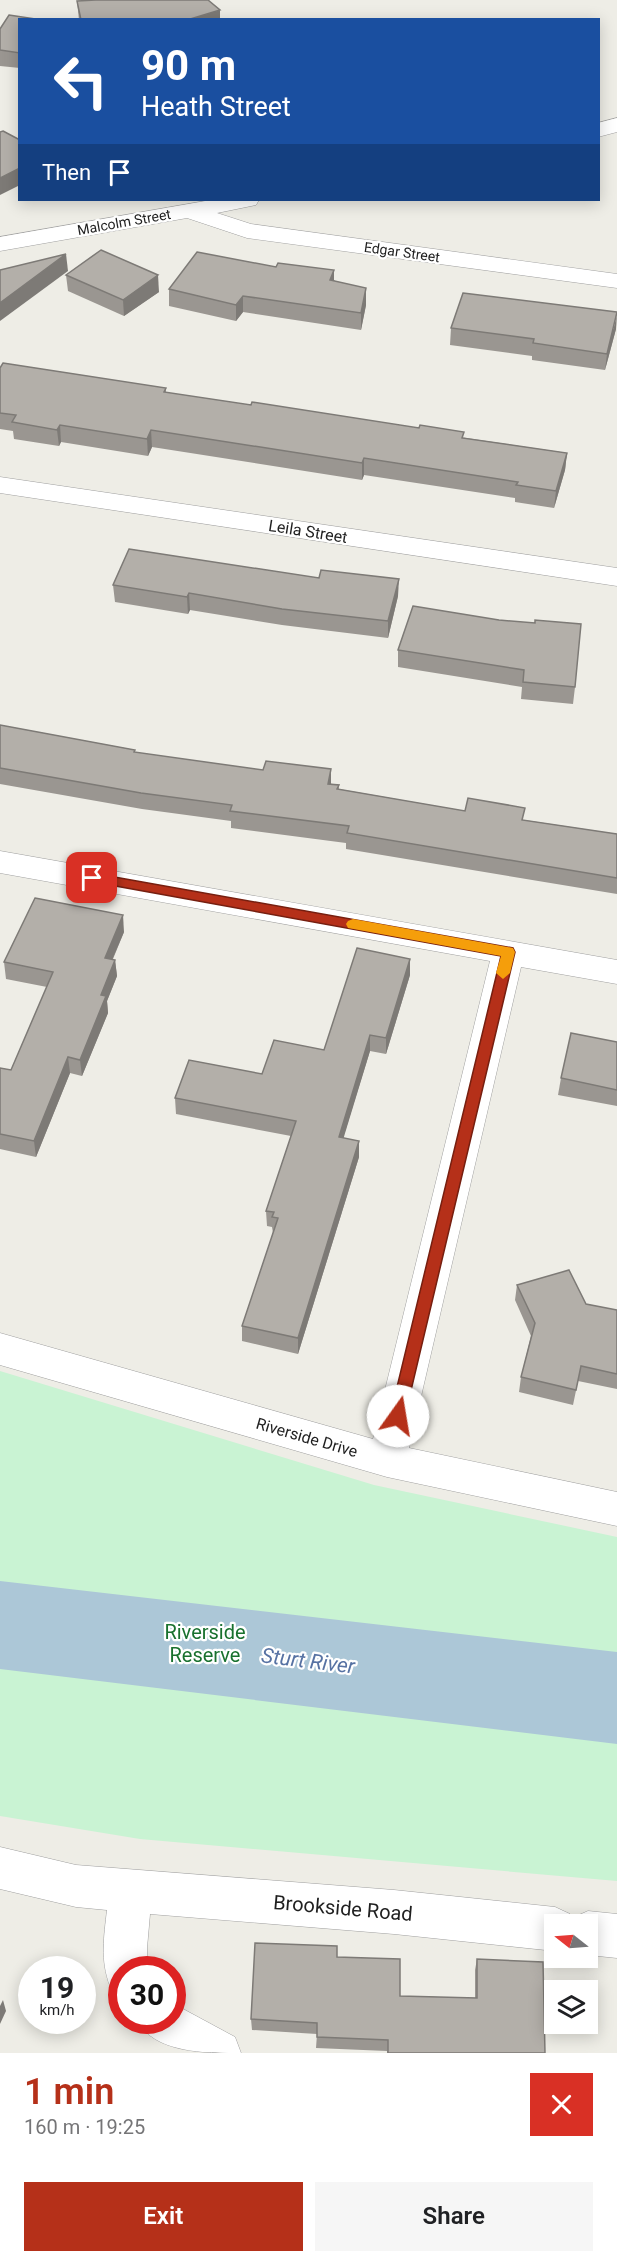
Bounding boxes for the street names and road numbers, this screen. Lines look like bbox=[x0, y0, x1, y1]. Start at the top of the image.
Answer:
street label: Malcolm Street bbox=[76, 206, 172, 238]
street label: Edgar Street bbox=[363, 239, 441, 265]
street label: Leila Street bbox=[267, 516, 349, 547]
street label: Riverside Drive bbox=[254, 1414, 360, 1461]
street label: Brookside Road bbox=[272, 1890, 414, 1926]

